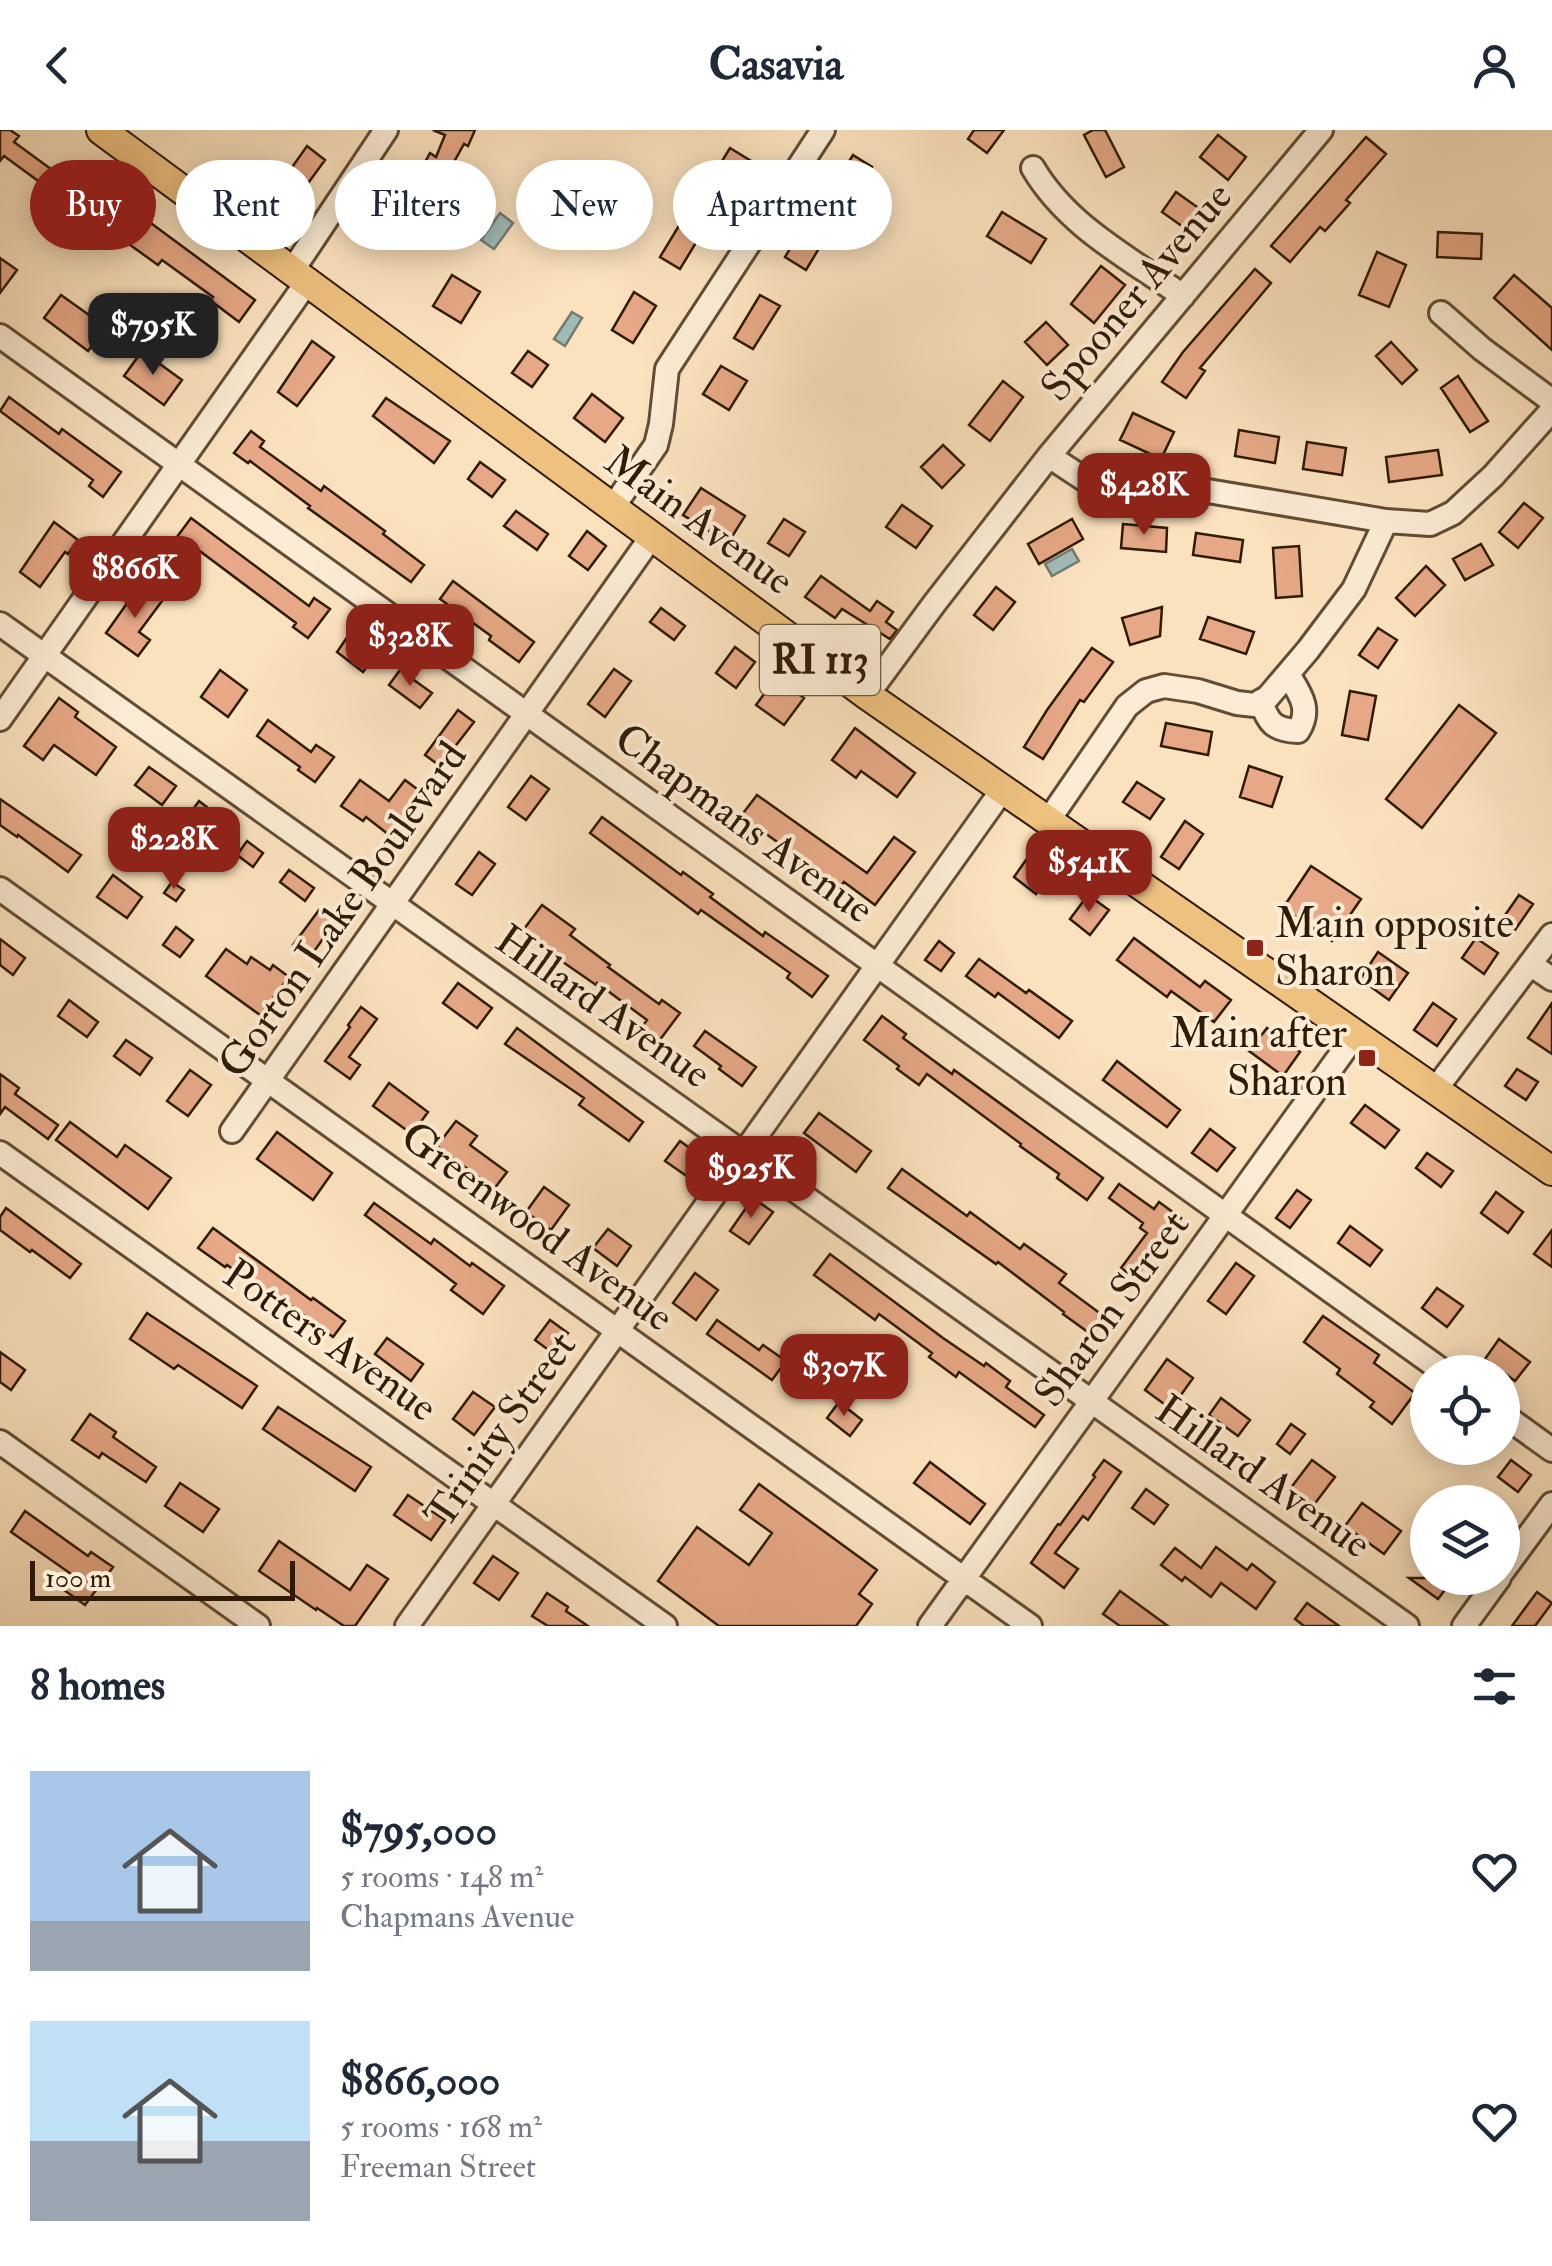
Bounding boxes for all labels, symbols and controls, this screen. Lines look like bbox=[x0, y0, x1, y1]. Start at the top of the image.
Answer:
text: Casavia bbox=[709, 37, 843, 93]
icon: back bbox=[30, 38, 85, 93]
icon: person bbox=[1467, 38, 1522, 93]
chip: Buy bbox=[30, 160, 156, 250]
chip: Rent bbox=[176, 160, 315, 250]
chip: Filters bbox=[335, 160, 496, 250]
chip: New bbox=[516, 160, 653, 250]
chip: Apartment bbox=[673, 160, 892, 250]
street label: Spooner Avenue bbox=[1030, 172, 1244, 412]
pin: $795K bbox=[83, 293, 223, 378]
text: $795K bbox=[110, 305, 196, 345]
street label: Main Avenue bbox=[594, 435, 804, 607]
pin: $428K bbox=[1074, 453, 1214, 538]
text: $428K bbox=[1100, 465, 1188, 505]
pin: $866K bbox=[65, 536, 205, 621]
text: $866K bbox=[91, 548, 179, 588]
pin: $328K bbox=[340, 604, 480, 689]
text: $328K bbox=[368, 616, 452, 656]
road number: RI 113 bbox=[760, 625, 880, 695]
street label: Chapmans Avenue bbox=[604, 713, 884, 935]
street label: Gorton Lake Boulevard bbox=[208, 732, 479, 1088]
pin: $228K bbox=[104, 807, 244, 892]
text: $228K bbox=[130, 819, 218, 859]
pin: $541K bbox=[1019, 830, 1159, 915]
text: $541K bbox=[1048, 842, 1130, 882]
place label: Main opposite Sharon bbox=[1275, 898, 1514, 998]
street label: Hillard Avenue bbox=[485, 914, 721, 1100]
marker: Main opposite Sharon bbox=[1244, 937, 1266, 959]
place label: Main after Sharon bbox=[1170, 1008, 1347, 1108]
marker: Main after Sharon bbox=[1356, 1047, 1378, 1069]
street label: Greenwood Avenue bbox=[391, 1111, 683, 1343]
pin: $925K bbox=[681, 1136, 821, 1221]
text: $925K bbox=[707, 1148, 795, 1188]
street label: Sharon Street bbox=[1023, 1201, 1201, 1417]
street label: Potters Avenue bbox=[213, 1248, 447, 1434]
street label: Trinity Street bbox=[414, 1322, 588, 1538]
pin: $307K bbox=[774, 1334, 914, 1419]
text: $307K bbox=[802, 1346, 886, 1386]
map controls bbox=[1410, 1355, 1520, 1595]
button: locate bbox=[1410, 1355, 1520, 1465]
street label: Hillard Avenue bbox=[1145, 1384, 1381, 1570]
button: layers bbox=[1410, 1485, 1520, 1595]
scale bar bbox=[30, 1556, 295, 1600]
text: 100 m bbox=[45, 1561, 111, 1596]
icon: filters bbox=[1467, 1659, 1522, 1714]
text: 8 homes bbox=[30, 1660, 165, 1712]
text: $795,000 bbox=[340, 1805, 497, 1857]
icon: home bbox=[110, 1811, 230, 1931]
icon: heart bbox=[1467, 1844, 1522, 1899]
text: 5 rooms · 148 m² bbox=[340, 1857, 543, 1897]
text: Chapmans Avenue bbox=[340, 1897, 574, 1937]
text: $866,000 bbox=[340, 2055, 500, 2107]
icon: home bbox=[110, 2061, 230, 2181]
icon: heart bbox=[1467, 2094, 1522, 2149]
text: 5 rooms · 168 m² bbox=[340, 2107, 542, 2147]
text: Freeman Street bbox=[340, 2147, 536, 2187]

